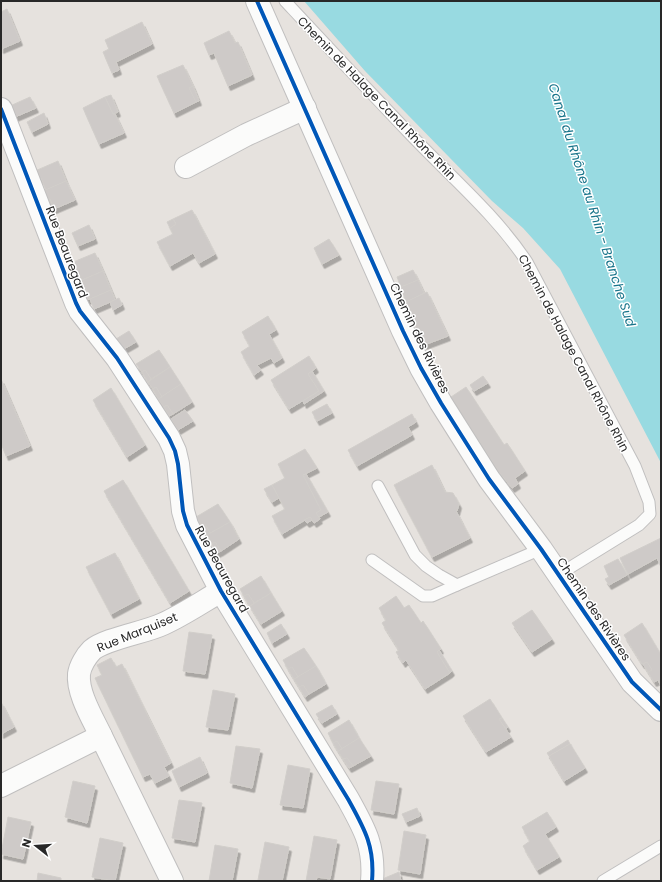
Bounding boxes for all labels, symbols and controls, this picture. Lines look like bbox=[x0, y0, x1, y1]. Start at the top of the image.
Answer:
street label: Chemin de Halage Canal Rhône Rhin bbox=[294, 12, 460, 184]
water label: Canal du Rhône au Rhin - Branche Sud bbox=[544, 81, 641, 329]
street label: Rue Beauregard bbox=[42, 204, 92, 300]
street label: Chemin de Halage Canal Rhône Rhin bbox=[515, 251, 633, 455]
street label: Chemin des Rivières bbox=[386, 280, 454, 396]
street label: Rue Beauregard bbox=[191, 522, 253, 616]
street label: Chemin des Rivières bbox=[553, 554, 635, 664]
street label: Rue Marquiset bbox=[94, 608, 180, 656]
north arrow bbox=[16, 826, 56, 866]
text: N bbox=[18, 837, 35, 849]

